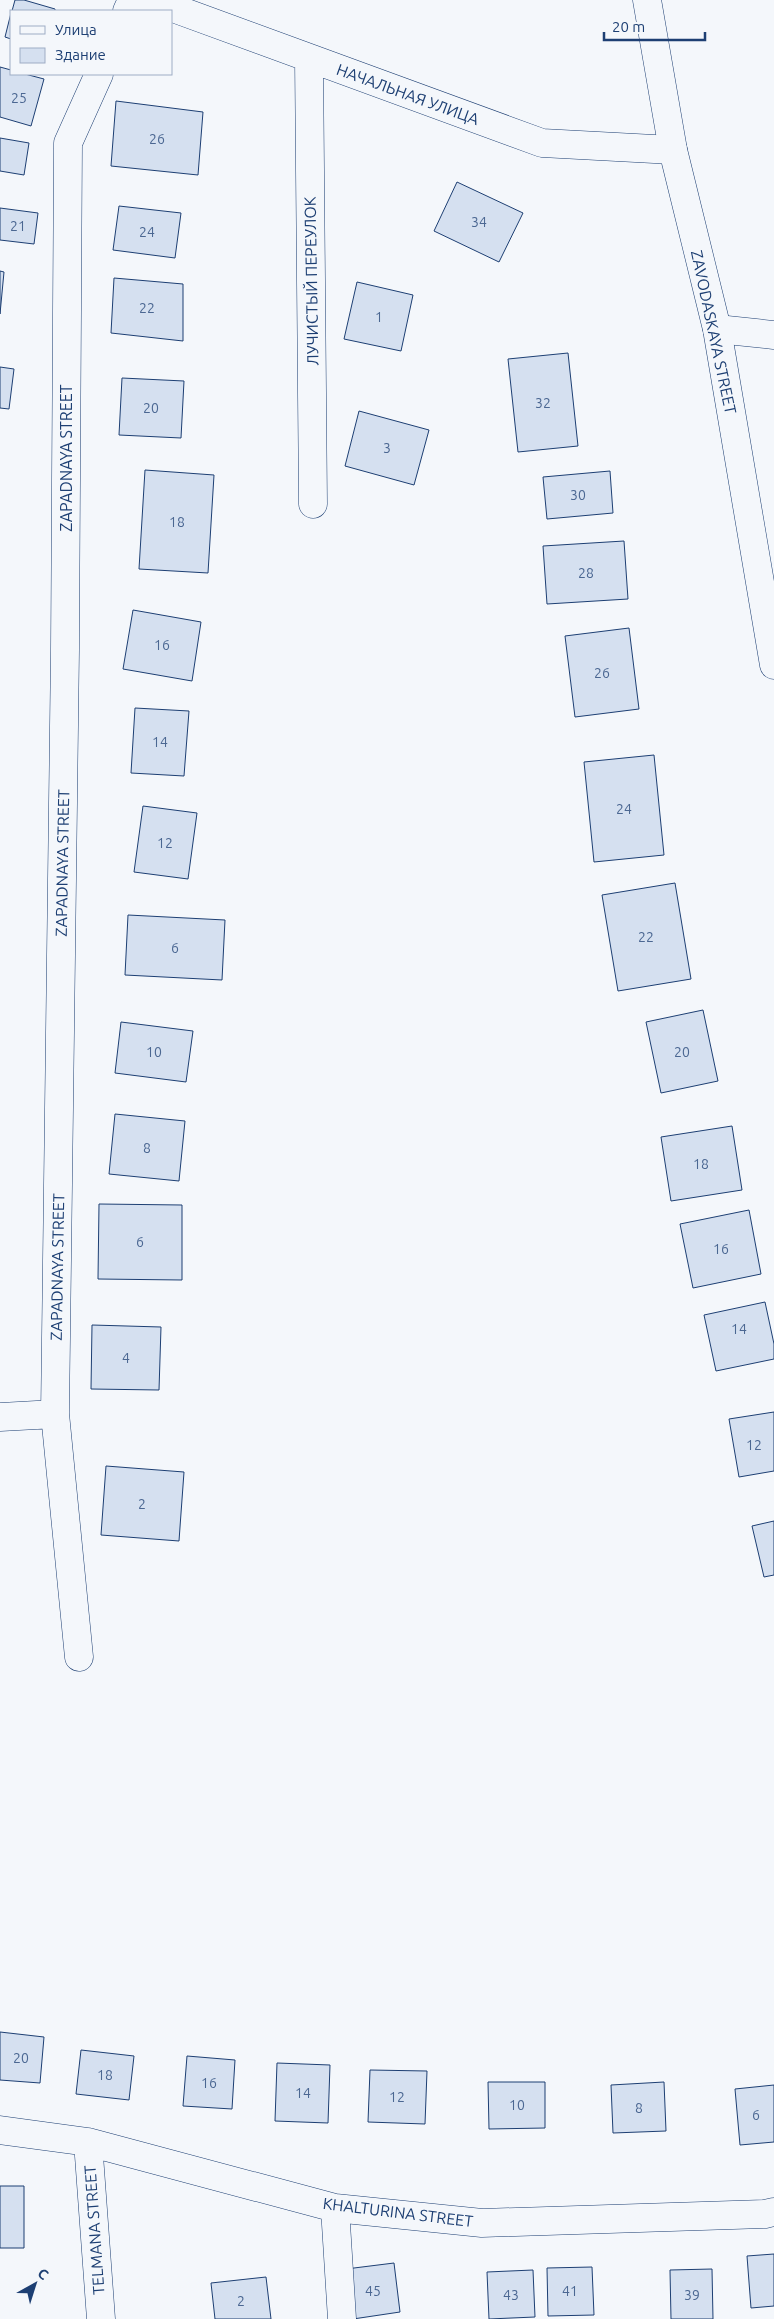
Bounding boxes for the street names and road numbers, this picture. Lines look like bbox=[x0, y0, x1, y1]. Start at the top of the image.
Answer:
street label: НАЧАЛЬНАЯ УЛИЦА bbox=[334, 60, 482, 128]
street label: ЛУЧИСТЫЙ ПЕРЕУЛОК bbox=[300, 196, 321, 366]
street label: ZAVODASKAYA STREET bbox=[688, 248, 740, 416]
street label: ZAPADNAYA STREET bbox=[57, 384, 75, 532]
street label: ZAPADNAYA STREET bbox=[52, 789, 72, 937]
street label: ZAPADNAYA STREET bbox=[47, 1193, 67, 1341]
street label: TELMANA STREET bbox=[80, 2164, 108, 2295]
street label: KHALTURINA STREET bbox=[322, 2194, 474, 2230]

